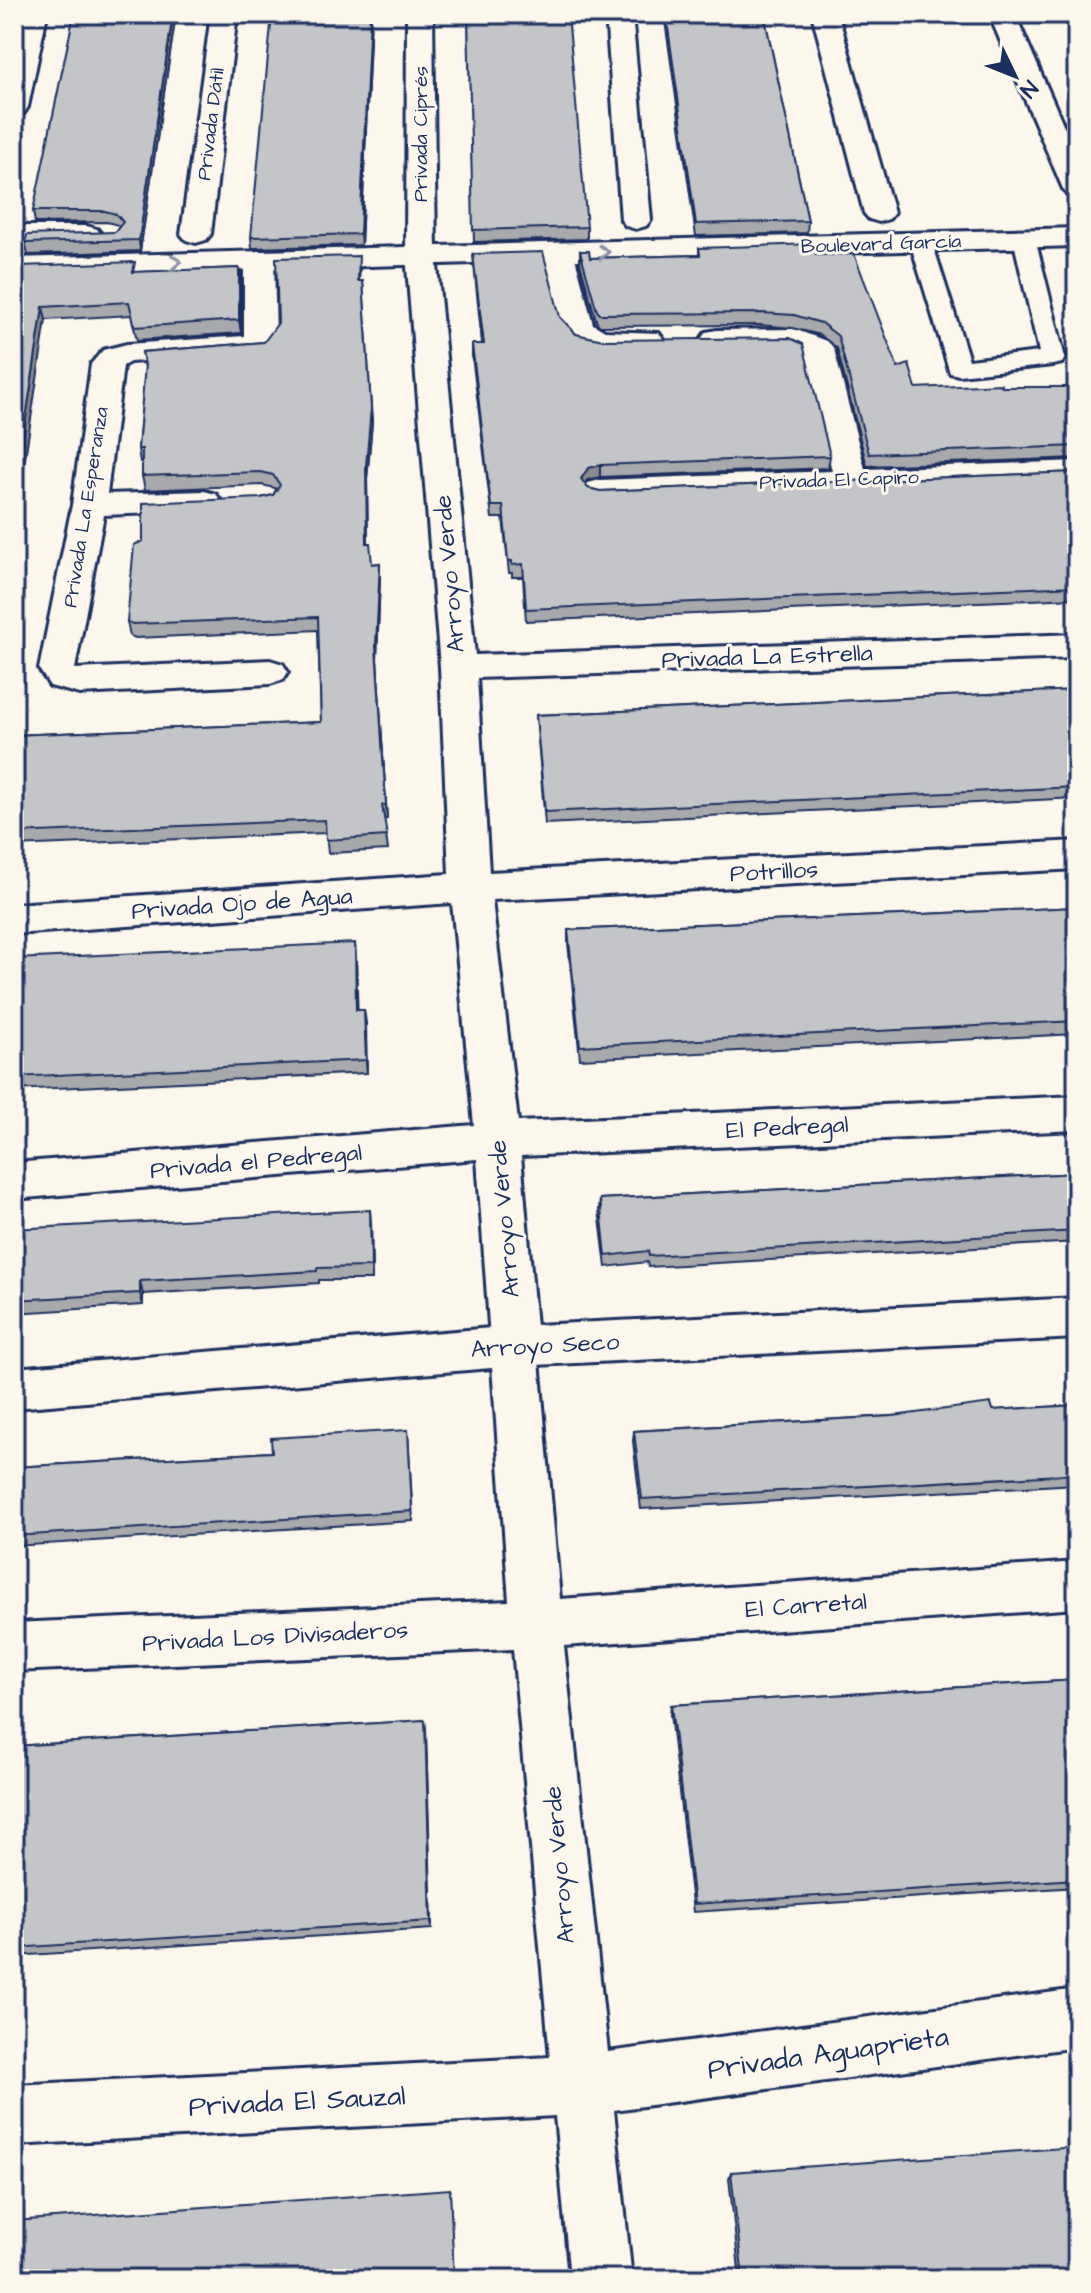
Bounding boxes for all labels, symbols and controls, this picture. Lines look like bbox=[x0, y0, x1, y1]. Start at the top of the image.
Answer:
north arrow bbox=[975, 36, 1055, 116]
street label: Privada Dátil bbox=[190, 66, 232, 182]
street label: Privada Ciprés bbox=[407, 66, 435, 202]
text: N bbox=[1012, 73, 1045, 104]
street label: Boulevard García bbox=[800, 227, 962, 261]
one-way arrow bbox=[598, 244, 611, 261]
one-way arrow bbox=[170, 253, 183, 271]
street label: Privada La Esperanza bbox=[56, 405, 116, 610]
street label: Privada El Capiro bbox=[759, 463, 919, 497]
street label: Arroyo Verde bbox=[426, 494, 475, 654]
street label: Privada La Estrella bbox=[661, 636, 873, 678]
street label: Potrillos bbox=[729, 853, 819, 891]
street label: Privada Ojo de Agua bbox=[130, 879, 354, 930]
street label: El Pedregal bbox=[725, 1108, 849, 1149]
street label: Privada el Pedregal bbox=[149, 1136, 364, 1189]
street label: Arroyo Verde bbox=[481, 1139, 530, 1299]
street label: Arroyo Seco bbox=[470, 1325, 621, 1368]
street label: El Carretal bbox=[744, 1585, 868, 1627]
street label: Privada Los Divisaderos bbox=[141, 1613, 409, 1661]
street label: Arroyo Verde bbox=[536, 1785, 585, 1945]
street label: Privada Aguaprieta bbox=[705, 2017, 951, 2091]
street label: Privada El Sauzal bbox=[188, 2076, 407, 2127]

